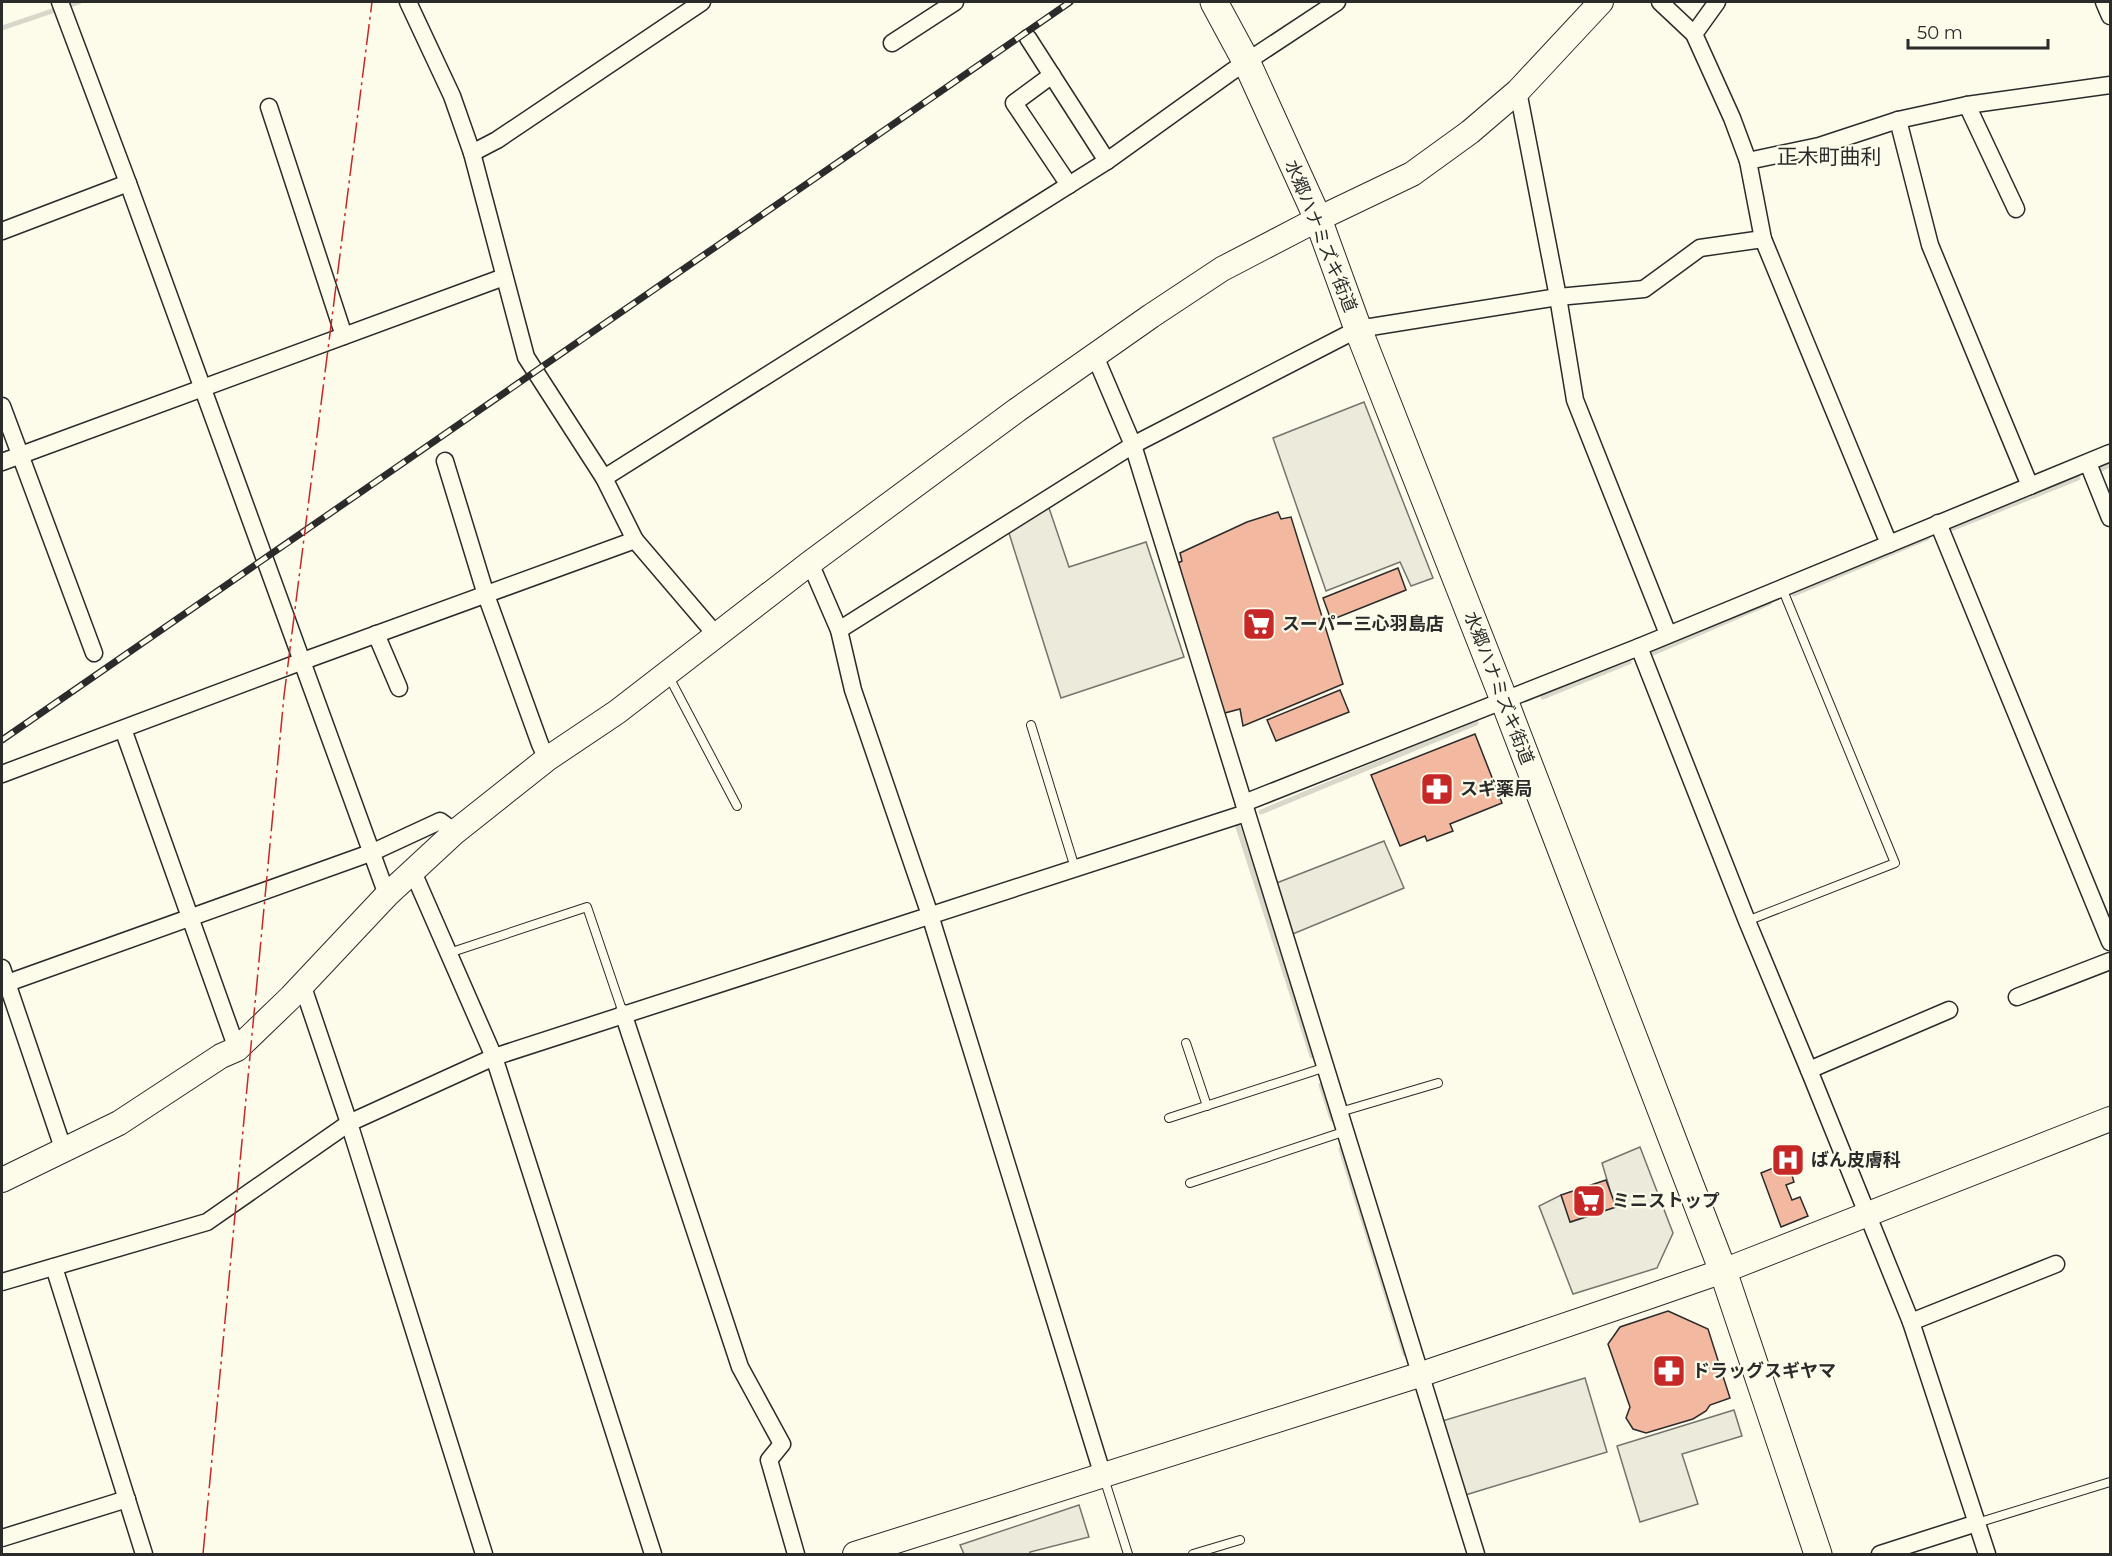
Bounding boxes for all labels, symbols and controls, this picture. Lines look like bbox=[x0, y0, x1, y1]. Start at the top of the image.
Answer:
scale bar bbox=[1908, 12, 2048, 50]
text: 50 m bbox=[1917, 22, 1963, 44]
district label: 正木町曲利 bbox=[1777, 144, 1882, 169]
street label: 水郷ハナミズキ街道 bbox=[1280, 157, 1362, 315]
supermarket icon: スーパー三心羽島店 bbox=[1241, 606, 1277, 642]
street label: 水郷ハナミズキ街道 bbox=[1460, 608, 1538, 768]
place label: スーパー三心羽島店 bbox=[1282, 613, 1444, 635]
pharmacy icon: スギ薬局 bbox=[1419, 771, 1455, 807]
place label: スギ薬局 bbox=[1460, 778, 1532, 800]
hospital icon: ばん皮膚科 bbox=[1770, 1142, 1806, 1178]
place label: ばん皮膚科 bbox=[1811, 1149, 1901, 1171]
supermarket icon: ミニストップ bbox=[1571, 1183, 1607, 1219]
place label: ミニストップ bbox=[1612, 1190, 1720, 1212]
pharmacy icon: ドラッグスギヤマ bbox=[1651, 1353, 1687, 1389]
place label: ドラッグスギヤマ bbox=[1692, 1360, 1836, 1382]

